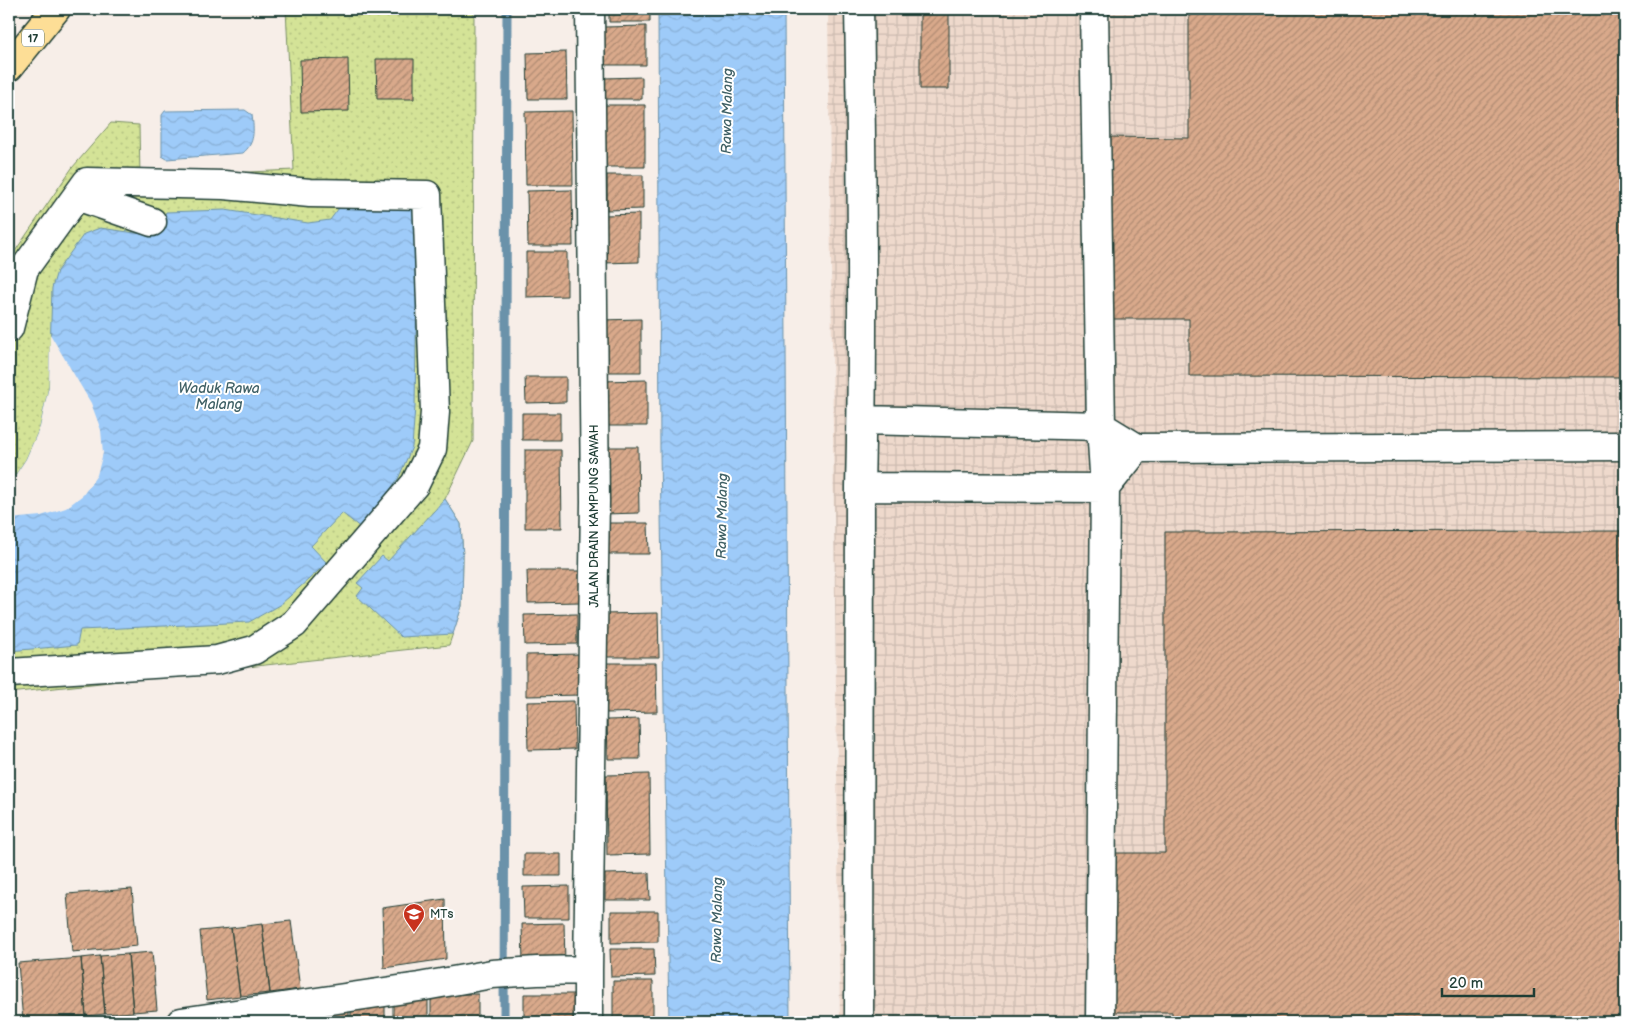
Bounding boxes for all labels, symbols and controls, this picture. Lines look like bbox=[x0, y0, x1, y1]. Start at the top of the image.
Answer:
road number: 17 bbox=[22, 29, 44, 46]
water label: Rawa Malang bbox=[718, 68, 736, 154]
water label: Waduk Rawa Malang bbox=[178, 380, 260, 413]
street label: JALAN DRAIN KAMPUNG SAWAH bbox=[587, 425, 602, 607]
water label: Rawa Malang bbox=[713, 473, 731, 559]
water label: Rawa Malang bbox=[708, 877, 726, 963]
school or university icon: MTs bbox=[402, 902, 426, 933]
place label: MTs bbox=[430, 907, 454, 922]
scale bar bbox=[1442, 966, 1534, 998]
text: 20 m bbox=[1449, 974, 1483, 993]

